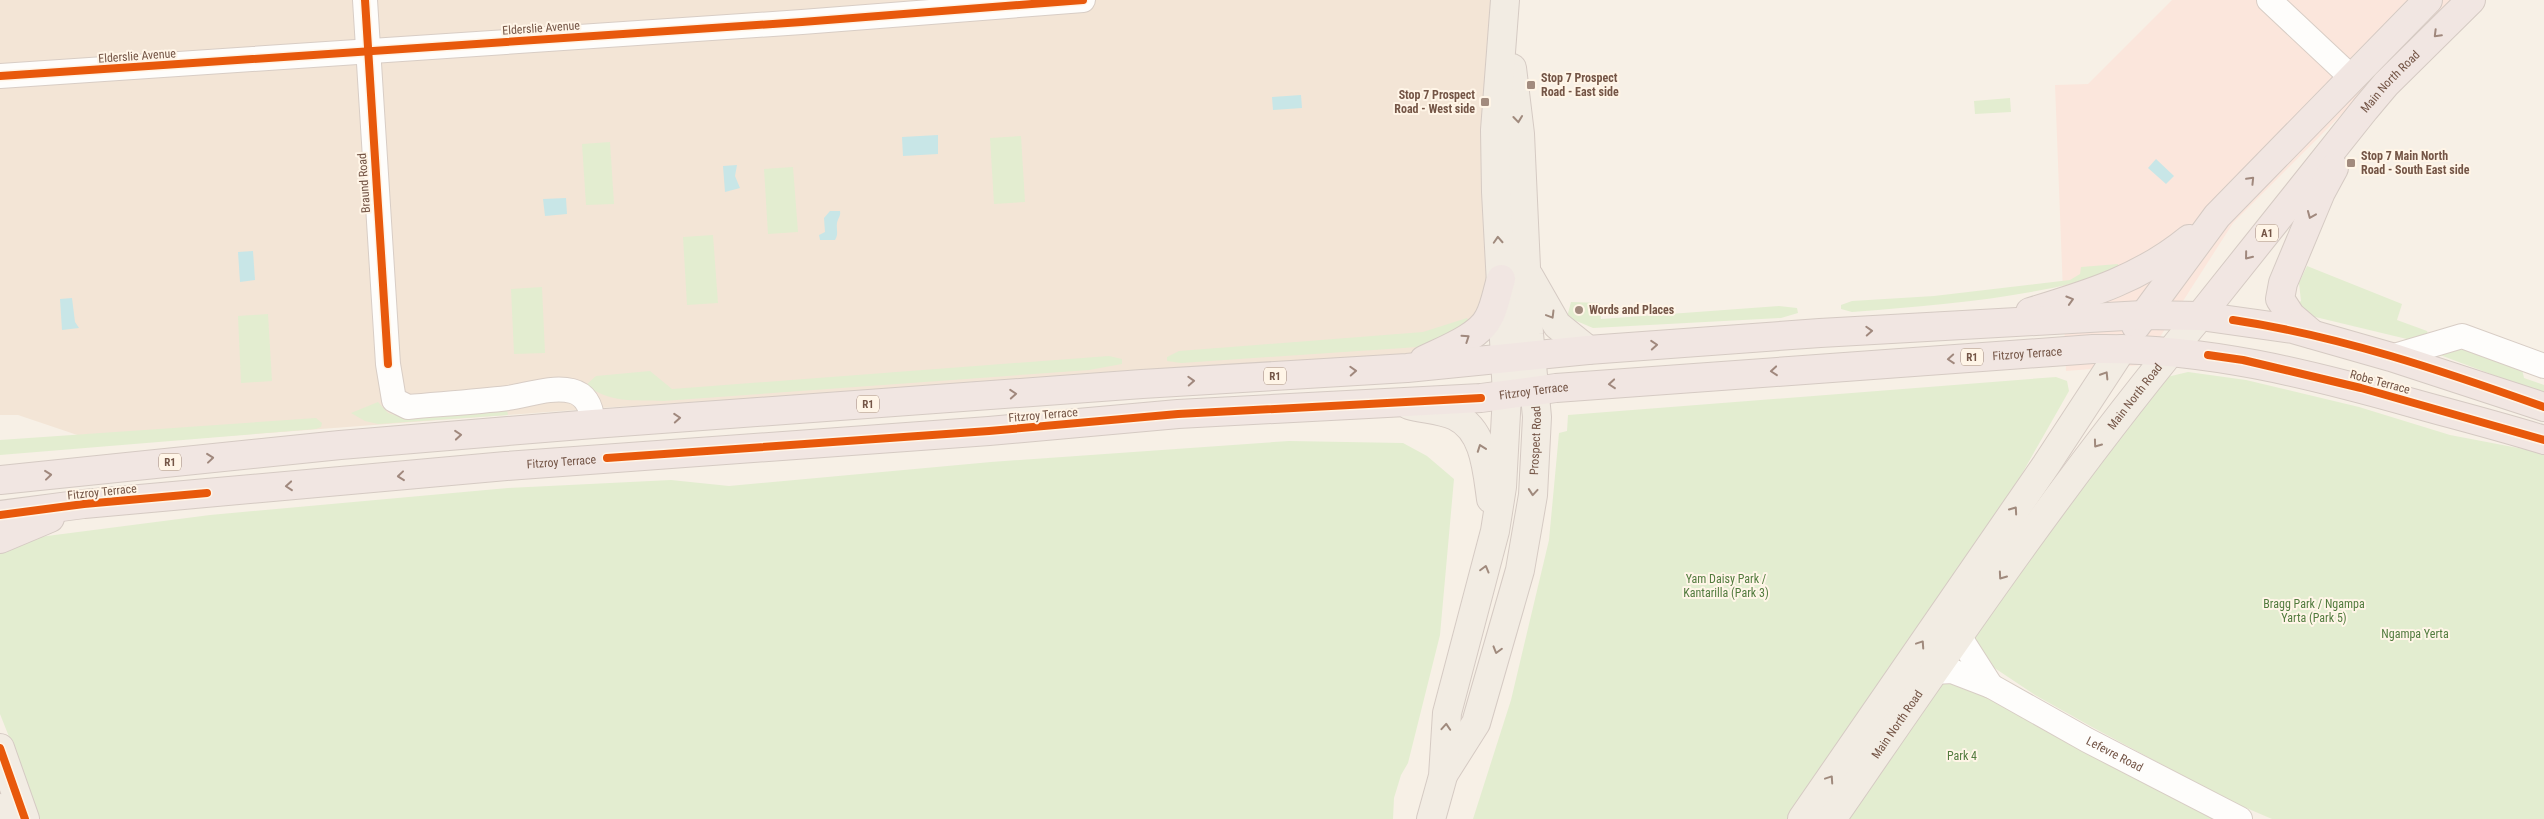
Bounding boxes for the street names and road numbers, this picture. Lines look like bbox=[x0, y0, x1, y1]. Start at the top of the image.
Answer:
street label: Elderslie Avenue bbox=[502, 18, 581, 38]
street label: Elderslie Avenue bbox=[98, 46, 177, 66]
street label: Main North Road bbox=[2358, 48, 2423, 116]
street label: Braund Road bbox=[355, 152, 373, 213]
road number: A1 bbox=[2256, 224, 2278, 242]
street label: Fitzroy Terrace bbox=[1992, 344, 2063, 363]
road number: R1 bbox=[1961, 348, 1983, 366]
street label: Main North Road bbox=[2105, 361, 2165, 432]
street label: Robe Terrace bbox=[2348, 367, 2412, 397]
road number: R1 bbox=[1264, 368, 1286, 384]
street label: Fitzroy Terrace bbox=[1498, 380, 1569, 403]
road number: R1 bbox=[857, 396, 879, 412]
street label: Fitzroy Terrace bbox=[1008, 405, 1079, 425]
street label: Prospect Road bbox=[1527, 405, 1544, 475]
street label: Fitzroy Terrace bbox=[526, 452, 597, 471]
road number: R1 bbox=[159, 454, 181, 471]
street label: Fitzroy Terrace bbox=[67, 481, 138, 503]
street label: Main North Road bbox=[1869, 687, 1926, 761]
street label: Lefevre Road bbox=[2084, 734, 2145, 775]

